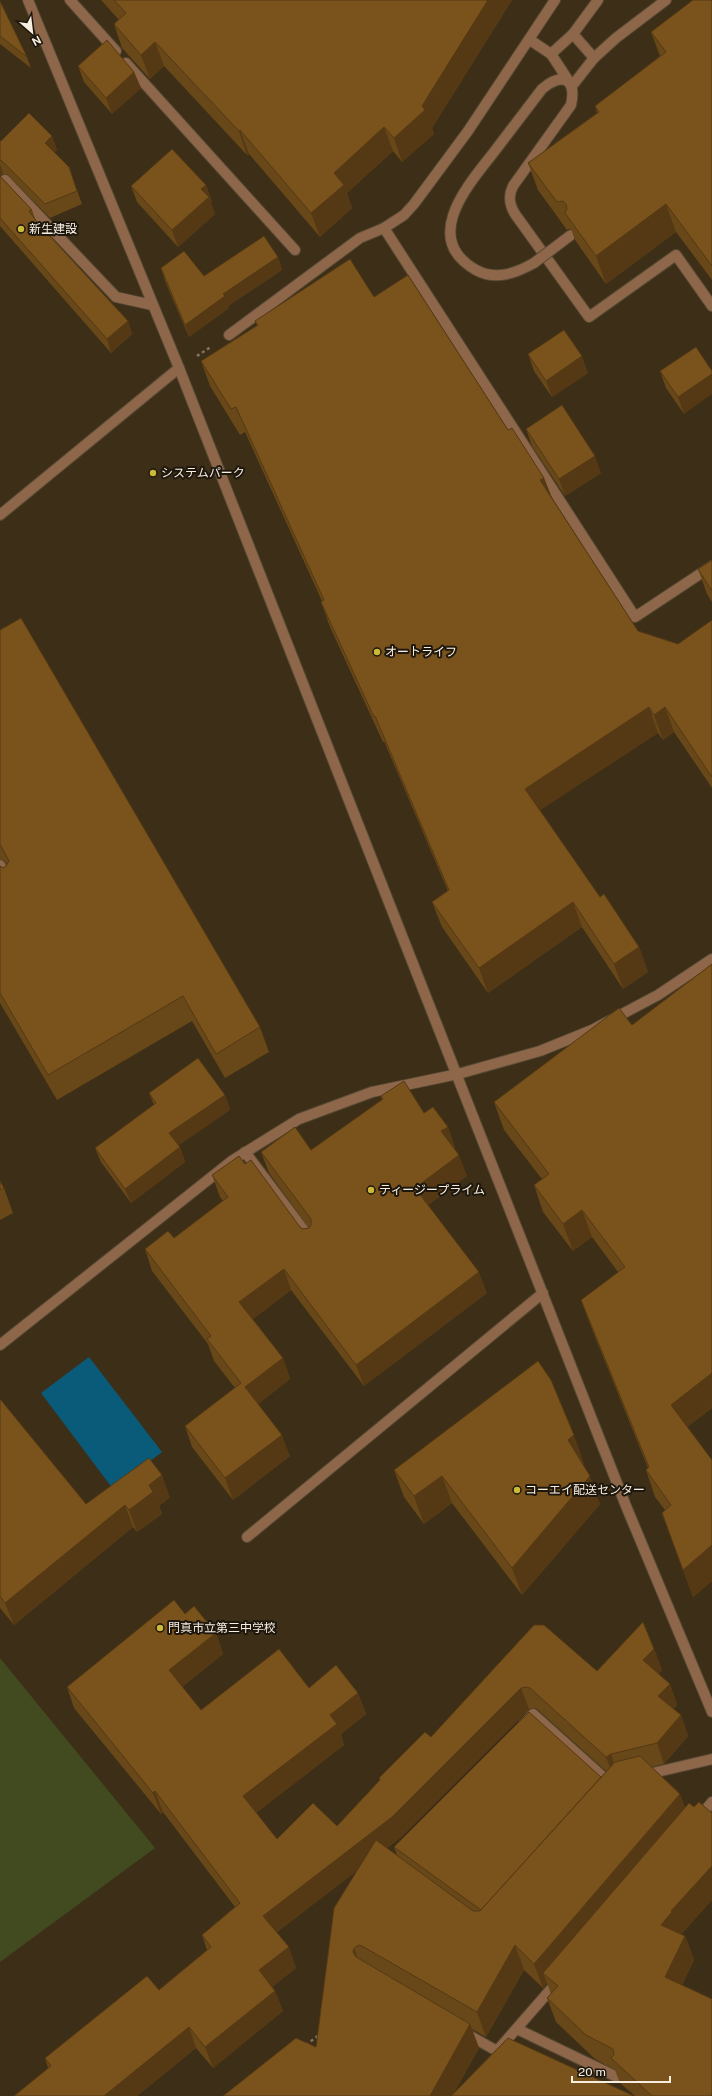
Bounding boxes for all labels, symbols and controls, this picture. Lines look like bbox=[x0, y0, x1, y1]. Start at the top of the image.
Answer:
north arrow bbox=[12, 12, 52, 52]
text: N bbox=[30, 34, 43, 48]
place label: 新生建設 bbox=[29, 222, 77, 236]
marker: 新生建設 bbox=[16, 224, 26, 234]
place label: システムパーク bbox=[161, 466, 245, 480]
marker: システムパーク bbox=[148, 468, 158, 478]
place label: オートライフ bbox=[385, 645, 457, 659]
marker: オートライフ bbox=[372, 647, 382, 657]
place label: ティージープライム bbox=[379, 1183, 485, 1197]
marker: ティージープライム bbox=[366, 1185, 376, 1195]
place label: コーエイ配送センター bbox=[525, 1483, 645, 1497]
marker: コーエイ配送センター bbox=[512, 1485, 522, 1495]
place label: 門真市立第三中学校 bbox=[168, 1621, 276, 1635]
marker: 門真市立第三中学校 bbox=[155, 1623, 165, 1633]
scale bar bbox=[572, 2058, 670, 2084]
text: 20 m bbox=[578, 2065, 606, 2079]

